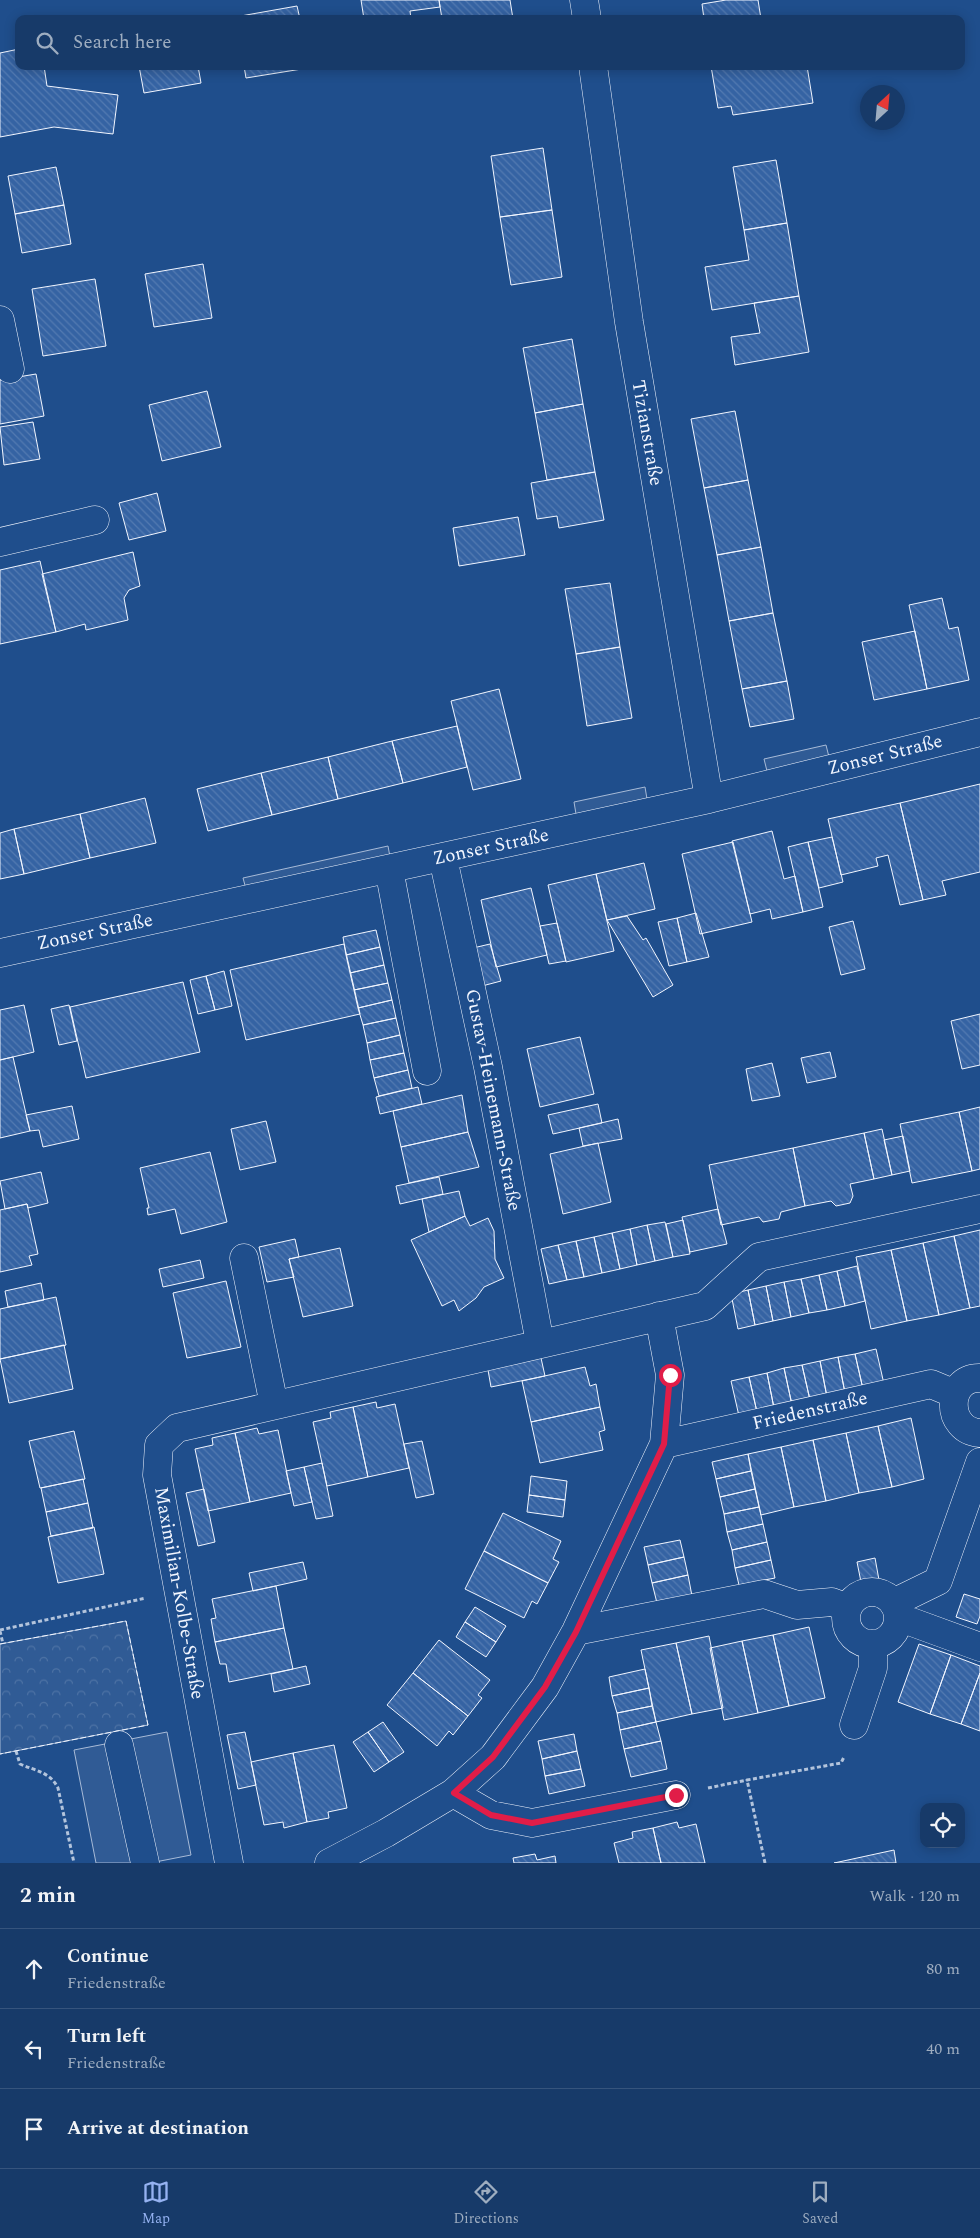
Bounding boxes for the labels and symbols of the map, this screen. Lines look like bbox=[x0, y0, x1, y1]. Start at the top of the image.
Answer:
north arrow bbox=[860, 85, 905, 130]
street label: Tizianstraße bbox=[623, 378, 671, 488]
street label: Zonser Straße bbox=[824, 727, 946, 783]
street label: Zonser Straße bbox=[430, 821, 552, 873]
street label: Zonser Straße bbox=[34, 906, 156, 958]
street label: Gustav-Heinemann-Straße bbox=[457, 986, 529, 1214]
route start bbox=[659, 1364, 682, 1387]
street label: Friedenstraße bbox=[750, 1384, 870, 1438]
street label: Maximilian-Kolbe-Straße bbox=[146, 1484, 212, 1702]
route end bbox=[665, 1784, 688, 1807]

